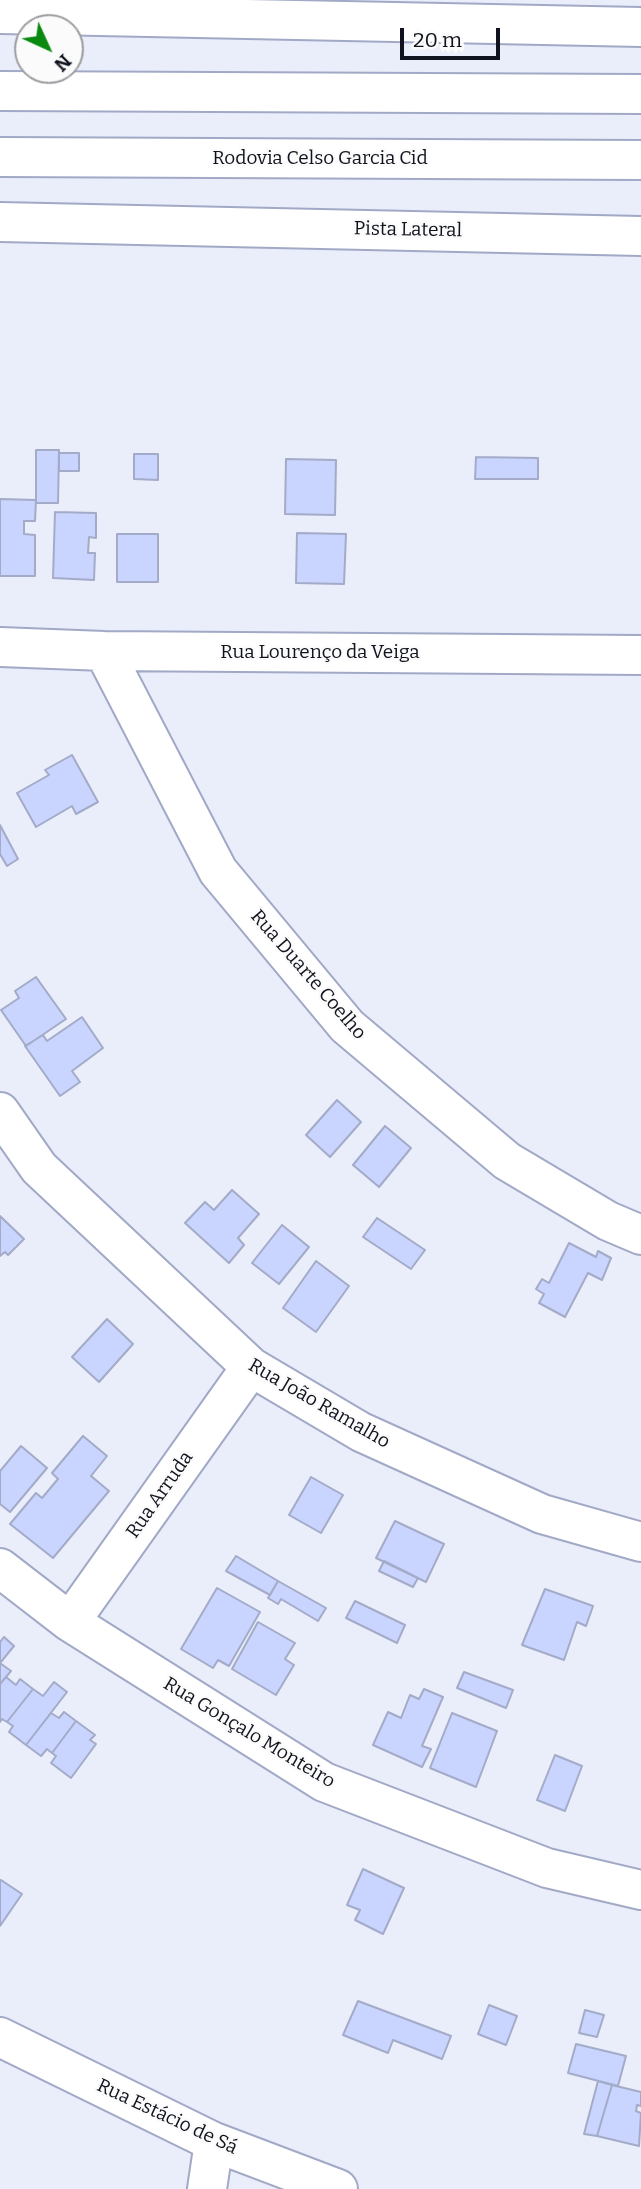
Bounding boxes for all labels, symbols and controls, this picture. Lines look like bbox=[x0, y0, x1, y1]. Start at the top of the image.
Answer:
north arrow bbox=[14, 14, 84, 84]
scale bar bbox=[403, 14, 503, 58]
text: 20 m bbox=[413, 27, 462, 53]
text: N bbox=[49, 49, 76, 76]
street label: Rodovia Celso Garcia Cid bbox=[212, 148, 428, 170]
street label: Pista Lateral bbox=[354, 218, 462, 242]
street label: Rua Lourenço da Veiga bbox=[220, 642, 420, 664]
street label: Rua Duarte Coelho bbox=[246, 906, 370, 1044]
street label: Rua João Ramalho bbox=[244, 1354, 394, 1454]
street label: Rua Arruda bbox=[122, 1447, 198, 1543]
street label: Rua Gonçalo Monteiro bbox=[159, 1673, 339, 1793]
street label: Rua Estácio de Sá bbox=[93, 2074, 241, 2160]

